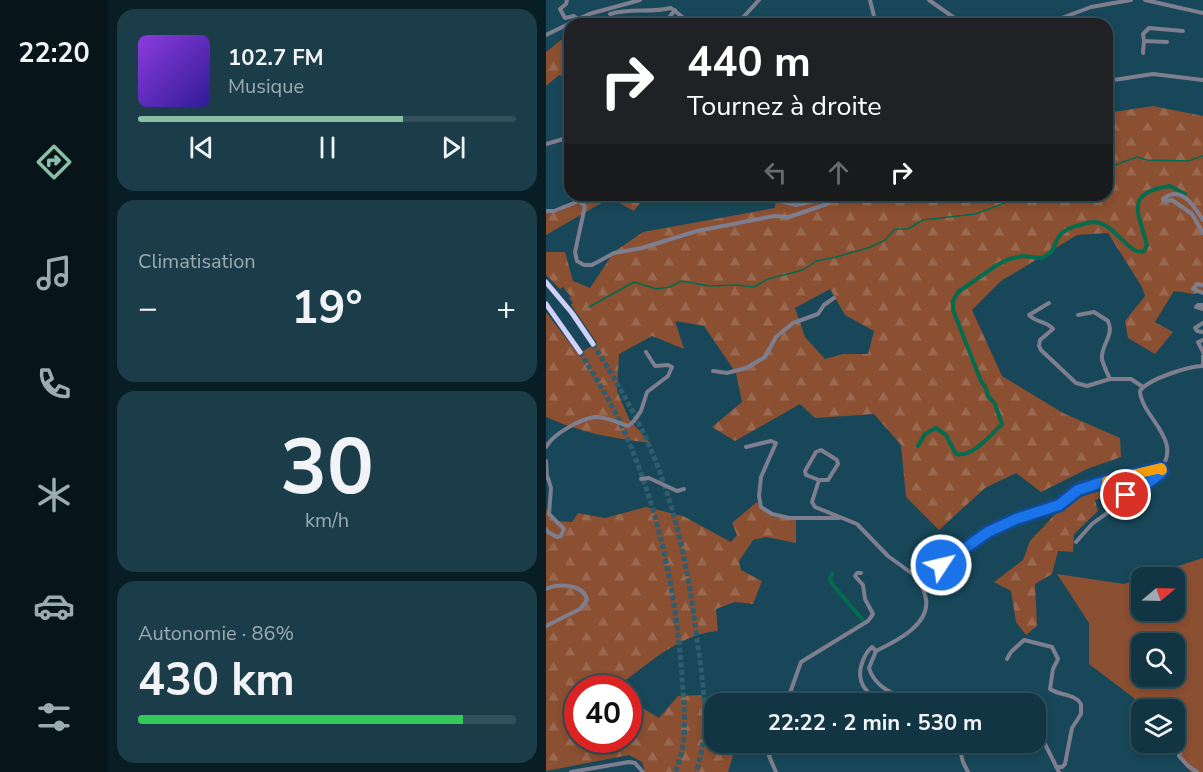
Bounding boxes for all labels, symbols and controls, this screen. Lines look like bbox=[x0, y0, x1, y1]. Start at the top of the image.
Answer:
text: 440 m bbox=[687, 34, 811, 91]
text: 22:20 bbox=[18, 35, 90, 72]
icon: right bbox=[588, 42, 666, 120]
text: 102.7 FM bbox=[228, 43, 324, 73]
text: Musique bbox=[228, 73, 304, 100]
text: Tournez à droite bbox=[687, 88, 882, 125]
icon: previous bbox=[185, 131, 218, 164]
icon: pause bbox=[311, 131, 344, 164]
icon: next bbox=[437, 131, 470, 164]
icon: directions bbox=[33, 141, 75, 183]
icon: left bbox=[759, 156, 792, 189]
icon: ahead bbox=[822, 156, 855, 189]
icon: right bbox=[885, 156, 918, 189]
text: Climatisation bbox=[138, 248, 256, 275]
icon: music bbox=[33, 252, 75, 294]
text: 19° bbox=[291, 278, 363, 339]
text: − bbox=[138, 286, 158, 331]
text: + bbox=[496, 286, 516, 331]
icon: phone bbox=[33, 363, 75, 405]
text: 30 bbox=[280, 414, 374, 521]
pin bbox=[1100, 469, 1151, 520]
icon: climate bbox=[33, 474, 75, 516]
icon: arrive bbox=[1109, 478, 1142, 511]
text: km/h bbox=[305, 507, 349, 534]
position arrow bbox=[909, 533, 973, 597]
north arrow bbox=[1131, 567, 1185, 621]
map controls bbox=[1131, 567, 1185, 753]
icon: car bbox=[33, 585, 75, 627]
text: Autonomie · 86% bbox=[138, 620, 294, 647]
button: search bbox=[1131, 633, 1185, 687]
text: 430 km bbox=[138, 650, 295, 711]
speed limit sign: 40 bbox=[564, 675, 642, 753]
icon: filters bbox=[33, 696, 75, 738]
button: layers bbox=[1131, 699, 1185, 753]
text: 22:22 · 2 min · 530 m bbox=[768, 708, 982, 738]

